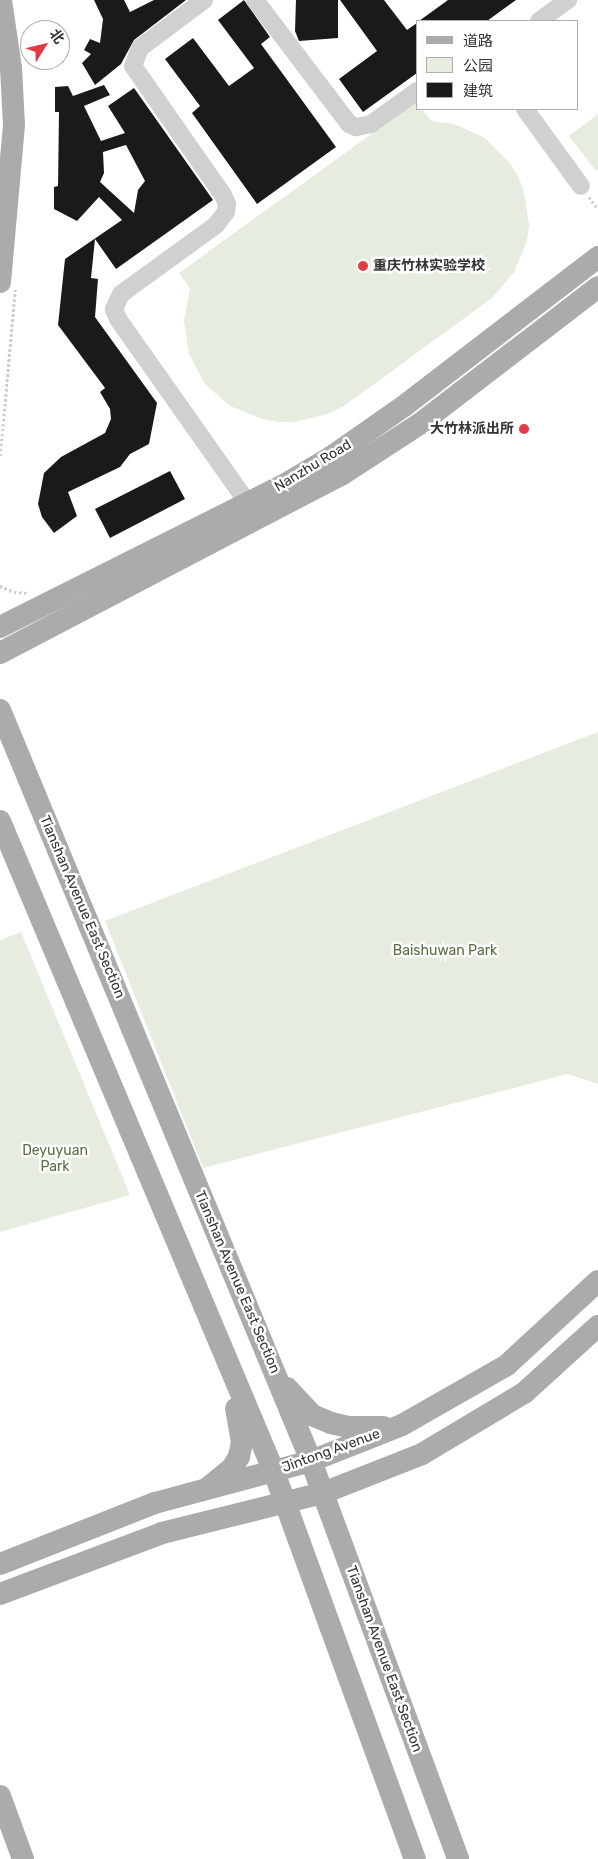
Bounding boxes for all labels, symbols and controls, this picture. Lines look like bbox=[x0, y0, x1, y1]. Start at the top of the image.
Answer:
north arrow bbox=[20, 20, 70, 70]
legend bbox=[416, 20, 578, 110]
text: 北 bbox=[46, 26, 68, 47]
text: 道路 bbox=[463, 32, 493, 50]
text: 公园 bbox=[463, 57, 493, 75]
text: 建筑 bbox=[463, 82, 493, 100]
place label: 重庆竹林实验学校 bbox=[373, 258, 485, 274]
marker: 重庆竹林实验学校 bbox=[357, 260, 369, 272]
place label: 大竹林派出所 bbox=[430, 421, 514, 437]
marker: 大竹林派出所 bbox=[518, 423, 530, 435]
street label: Nanzhu Road bbox=[272, 436, 354, 496]
street label: Tianshan Avenue East Section bbox=[36, 813, 128, 1001]
park label: Baishuwan Park bbox=[393, 943, 497, 959]
park label: Deyuyuan Park bbox=[22, 1143, 88, 1176]
street label: Tianshan Avenue East Section bbox=[191, 1188, 283, 1376]
street label: Jintong Avenue bbox=[280, 1425, 382, 1477]
street label: Tianshan Avenue East Section bbox=[342, 1563, 426, 1755]

